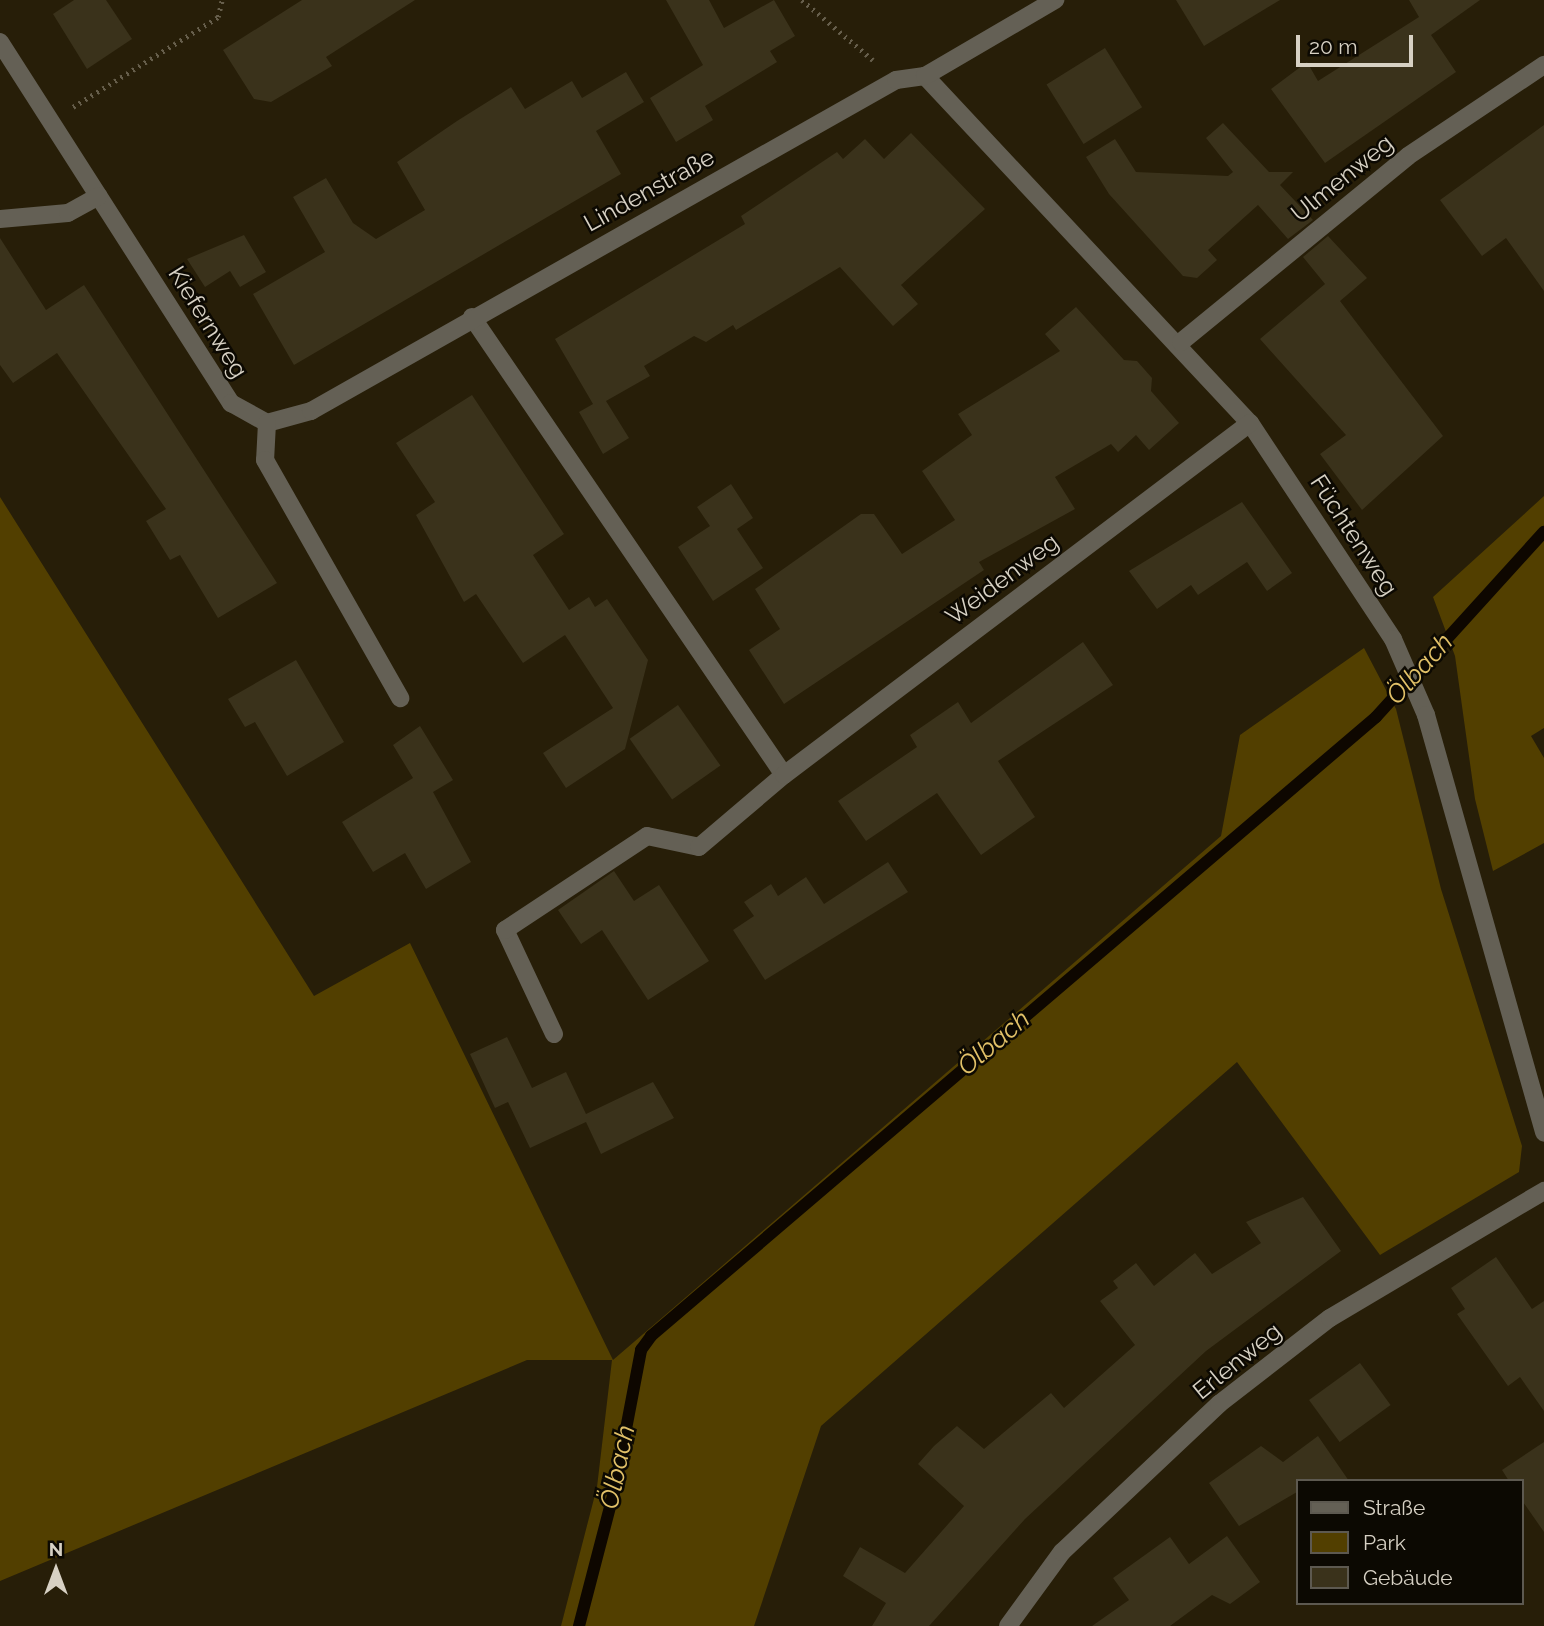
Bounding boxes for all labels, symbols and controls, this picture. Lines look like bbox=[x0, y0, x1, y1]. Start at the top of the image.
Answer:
scale bar bbox=[1299, 21, 1416, 65]
text: 20 m bbox=[1309, 34, 1357, 59]
street label: Ulmenweg bbox=[1285, 128, 1399, 228]
street label: Lindenstraße bbox=[579, 142, 719, 238]
street label: Kiefernweg bbox=[162, 261, 254, 383]
street label: Füchtenweg bbox=[1304, 469, 1404, 601]
street label: Weidenweg bbox=[940, 527, 1064, 631]
water label: Ölbach bbox=[1380, 627, 1460, 711]
water label: Ölbach bbox=[951, 1004, 1037, 1082]
street label: Erlenweg bbox=[1187, 1317, 1287, 1405]
water label: Ölbach bbox=[594, 1422, 642, 1512]
legend bbox=[1296, 1479, 1523, 1605]
text: Straße bbox=[1363, 1495, 1425, 1520]
text: Park bbox=[1363, 1530, 1406, 1555]
north arrow bbox=[21, 1535, 91, 1605]
text: N bbox=[49, 1538, 63, 1560]
text: Gebäude bbox=[1363, 1565, 1453, 1590]

